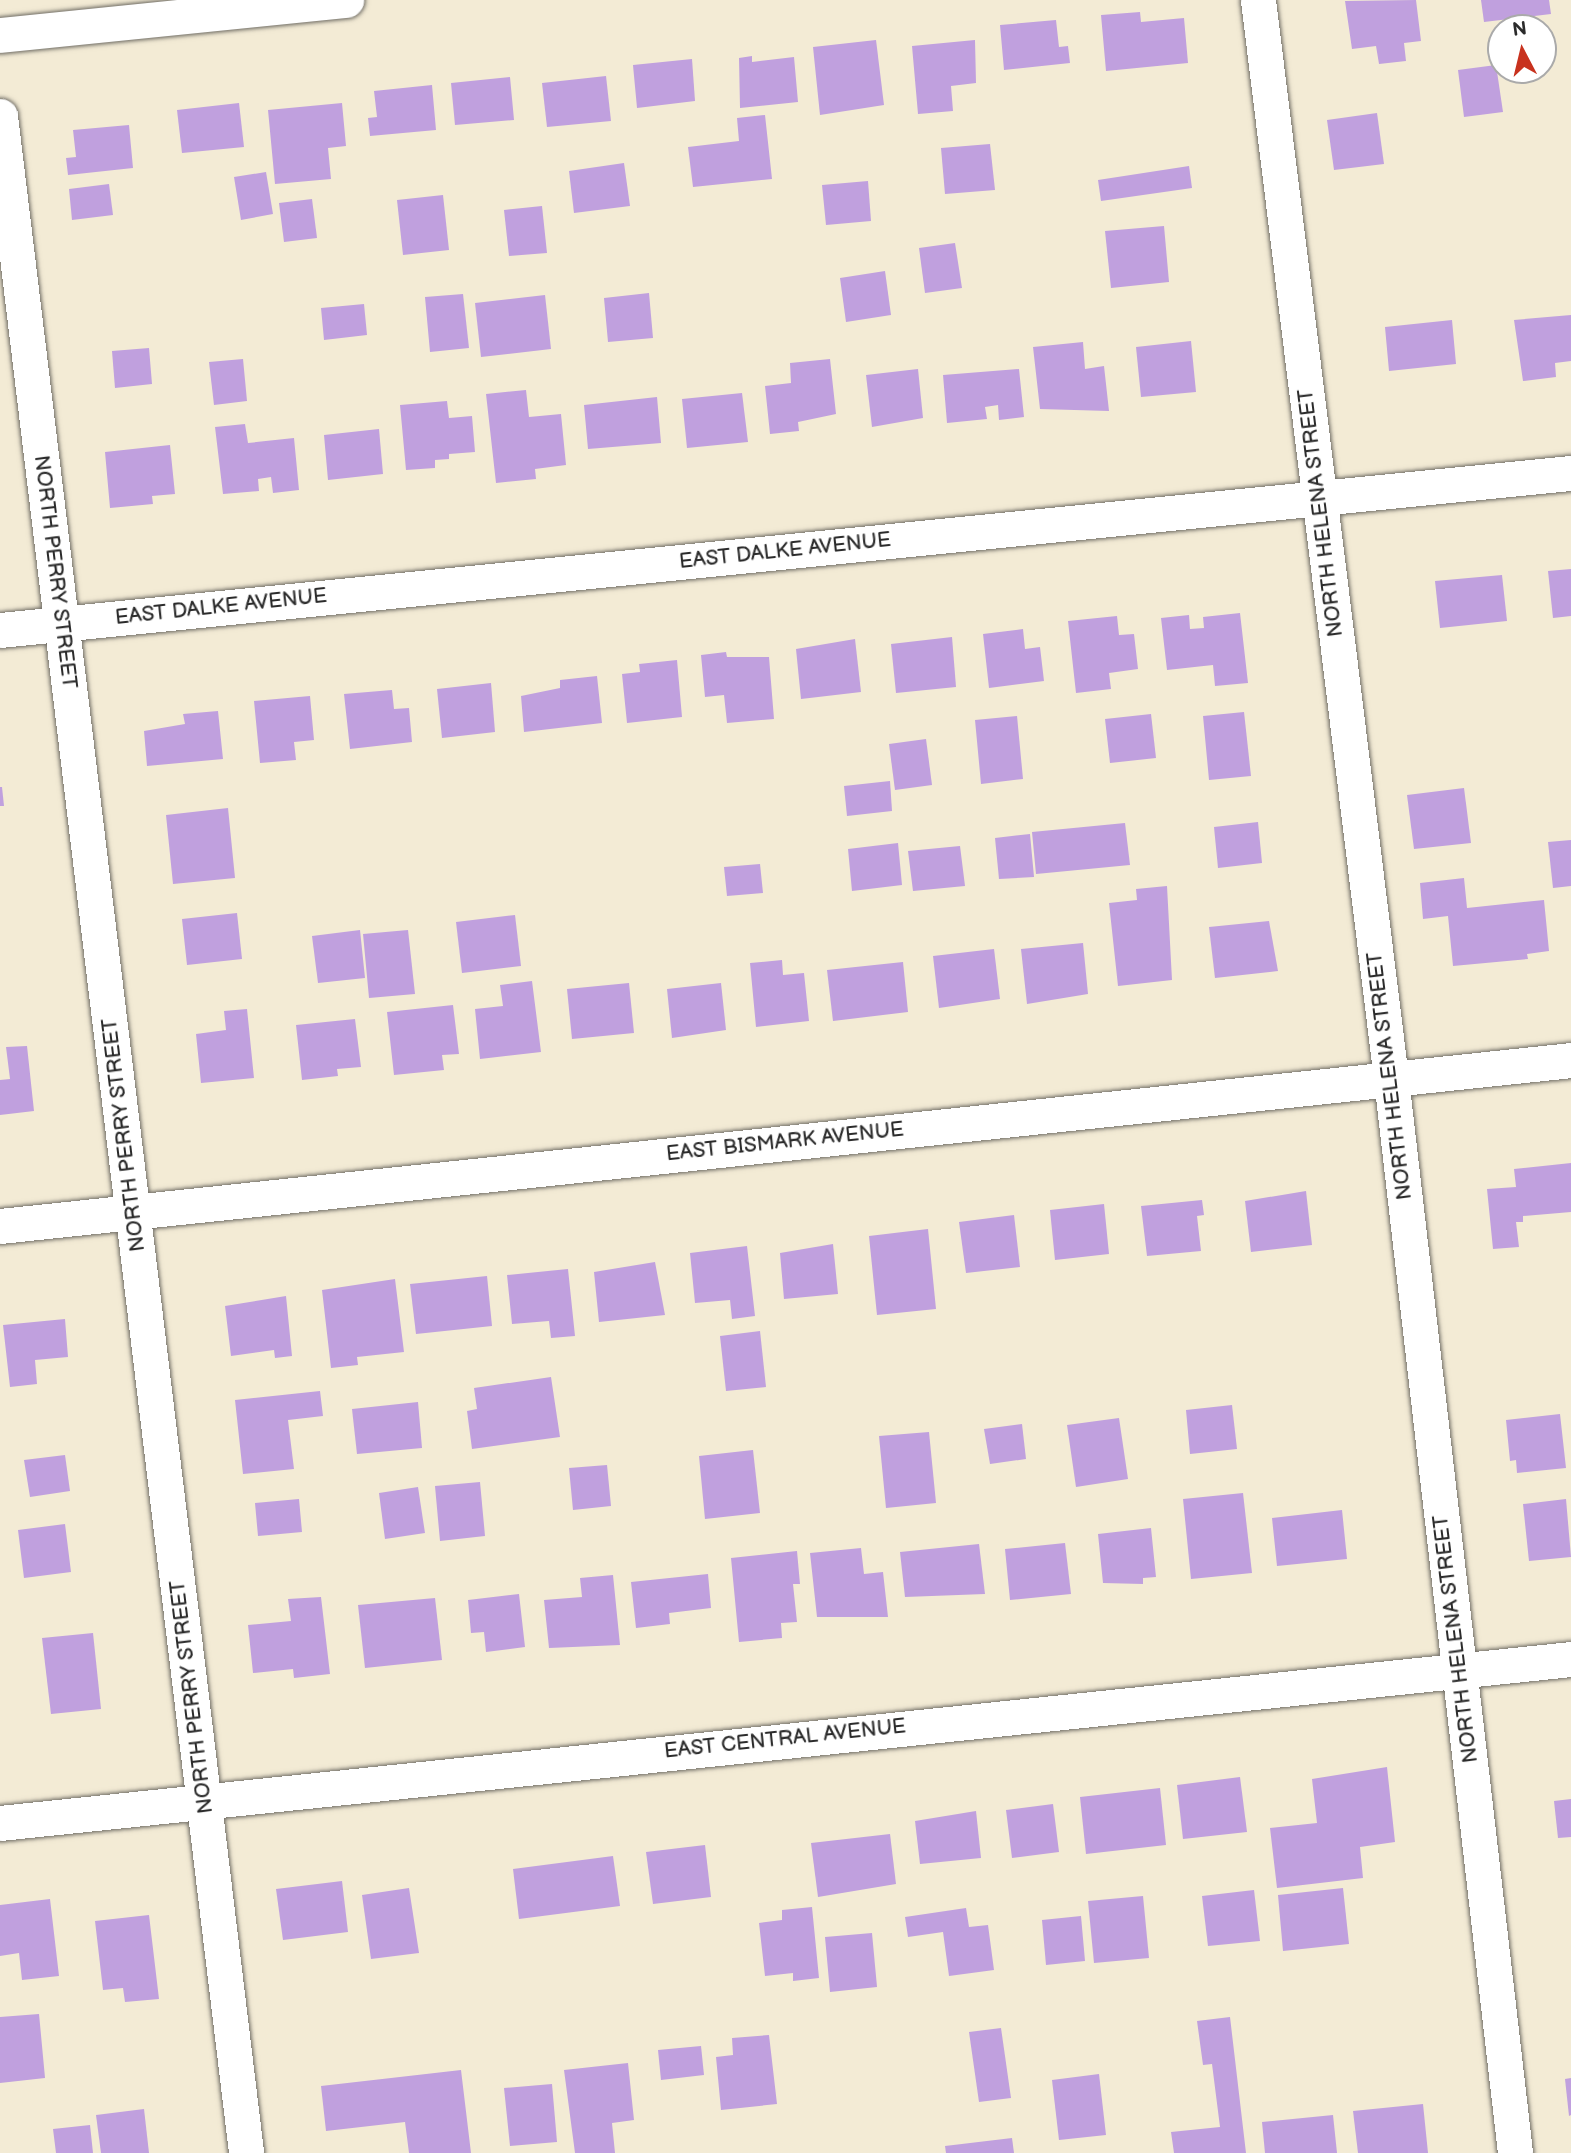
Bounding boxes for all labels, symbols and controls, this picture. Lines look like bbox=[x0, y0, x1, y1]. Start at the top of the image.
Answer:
north arrow bbox=[1487, 14, 1557, 84]
text: N bbox=[1511, 17, 1528, 42]
street label: NORTH HELENA STREET bbox=[1293, 387, 1349, 639]
street label: NORTH PERRY STREET bbox=[28, 454, 82, 690]
street label: EAST DALKE AVENUE bbox=[678, 527, 892, 575]
street label: EAST DALKE AVENUE bbox=[114, 583, 328, 631]
street label: NORTH HELENA STREET bbox=[1362, 950, 1418, 1202]
street label: NORTH PERRY STREET bbox=[97, 1017, 151, 1253]
street label: EAST BISMARK AVENUE bbox=[665, 1117, 905, 1167]
street label: NORTH HELENA STREET bbox=[1428, 1513, 1484, 1765]
street label: NORTH PERRY STREET bbox=[165, 1579, 219, 1815]
street label: EAST CENTRAL AVENUE bbox=[663, 1714, 907, 1764]

